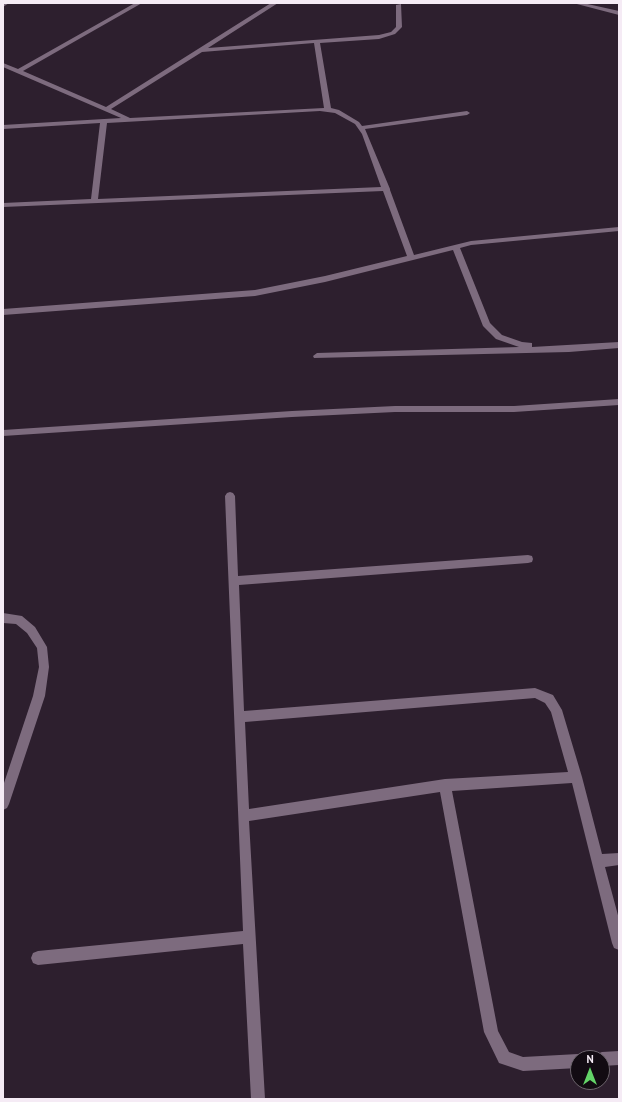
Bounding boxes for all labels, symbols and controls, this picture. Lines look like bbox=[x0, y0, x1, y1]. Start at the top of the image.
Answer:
north arrow bbox=[570, 1050, 610, 1090]
text: N bbox=[586, 1052, 594, 1066]

